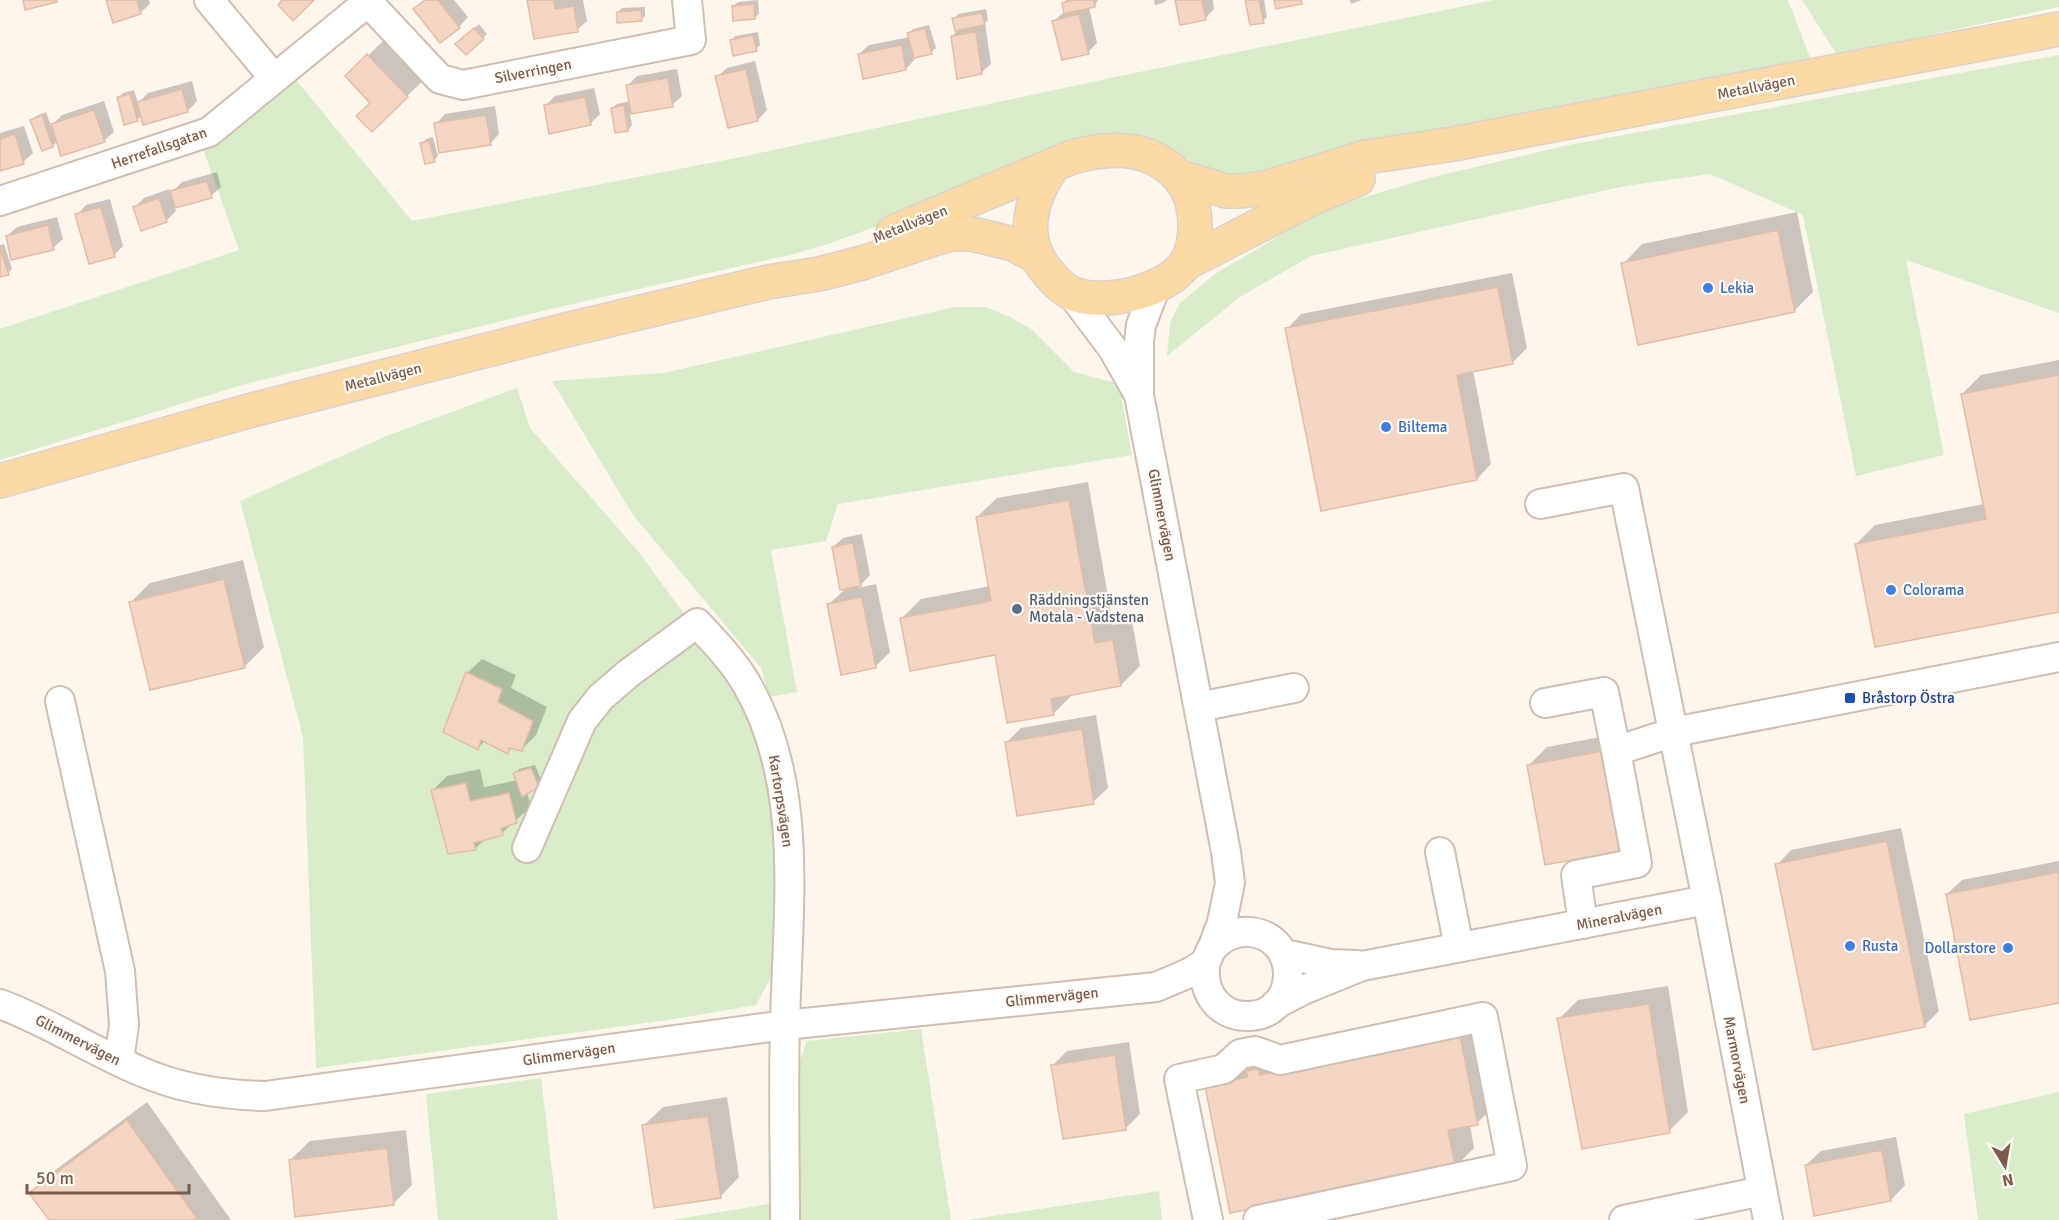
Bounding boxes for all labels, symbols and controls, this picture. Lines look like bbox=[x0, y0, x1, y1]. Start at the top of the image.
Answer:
street label: Silverringen bbox=[493, 55, 573, 87]
street label: Metallvägen bbox=[1716, 71, 1796, 103]
street label: Herrefallsgatan bbox=[109, 123, 209, 173]
street label: Metallvägen bbox=[870, 201, 950, 247]
place label: Lekia bbox=[1720, 279, 1754, 297]
marker: Lekia bbox=[1701, 281, 1715, 295]
street label: Metallvägen bbox=[343, 359, 423, 395]
place label: Biltema bbox=[1398, 418, 1447, 436]
marker: Biltema bbox=[1379, 420, 1393, 434]
street label: Glimmervägen bbox=[1144, 467, 1180, 563]
place label: Colorama bbox=[1903, 581, 1964, 599]
marker: Colorama bbox=[1884, 583, 1898, 597]
place label: Räddningstjänsten Motala - Vadstena bbox=[1029, 591, 1149, 626]
marker: Räddningstjänsten Motala - Vadstena bbox=[1010, 602, 1024, 616]
place label: Bråstorp Östra bbox=[1862, 689, 1955, 707]
marker: Bråstorp Östra bbox=[1843, 691, 1857, 705]
street label: Kartorpsvägen bbox=[765, 754, 797, 848]
street label: Mineralvägen bbox=[1575, 900, 1663, 934]
place label: Rusta bbox=[1862, 937, 1898, 955]
marker: Rusta bbox=[1843, 939, 1857, 953]
place label: Dollarstore bbox=[1924, 939, 1996, 957]
marker: Dollarstore bbox=[2001, 941, 2015, 955]
street label: Glimmervägen bbox=[1005, 983, 1099, 1011]
street label: Glimmervägen bbox=[32, 1011, 124, 1069]
street label: Marmorvägen bbox=[1720, 1015, 1754, 1105]
street label: Glimmervägen bbox=[522, 1039, 616, 1069]
north arrow bbox=[1975, 1136, 2035, 1196]
scale bar bbox=[27, 1157, 189, 1195]
text: 50 m bbox=[36, 1167, 74, 1189]
text: N bbox=[2000, 1169, 2015, 1191]

